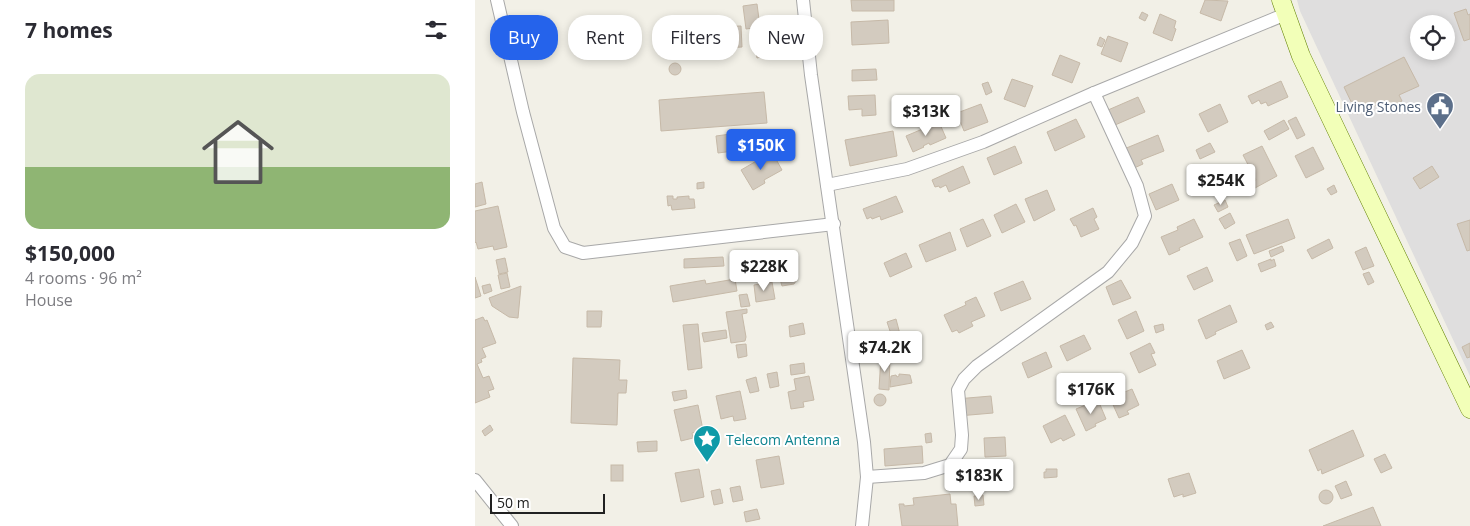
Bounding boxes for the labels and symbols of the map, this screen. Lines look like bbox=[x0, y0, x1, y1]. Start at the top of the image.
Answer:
public building icon: Living Stones bbox=[1425, 91, 1455, 130]
pin: $313K bbox=[891, 94, 961, 137]
place label: Living Stones bbox=[1336, 97, 1421, 116]
pin: $150K bbox=[726, 128, 796, 171]
pin: $254K bbox=[1186, 164, 1256, 206]
pin: $228K bbox=[729, 250, 799, 292]
pin: $74.2K bbox=[844, 330, 926, 373]
pin: $176K bbox=[1056, 372, 1126, 415]
place icon: Telecom Antenna bbox=[692, 424, 722, 463]
place label: Telecom Antenna bbox=[726, 430, 840, 449]
pin: $183K bbox=[944, 458, 1014, 501]
scale bar bbox=[490, 491, 605, 514]

